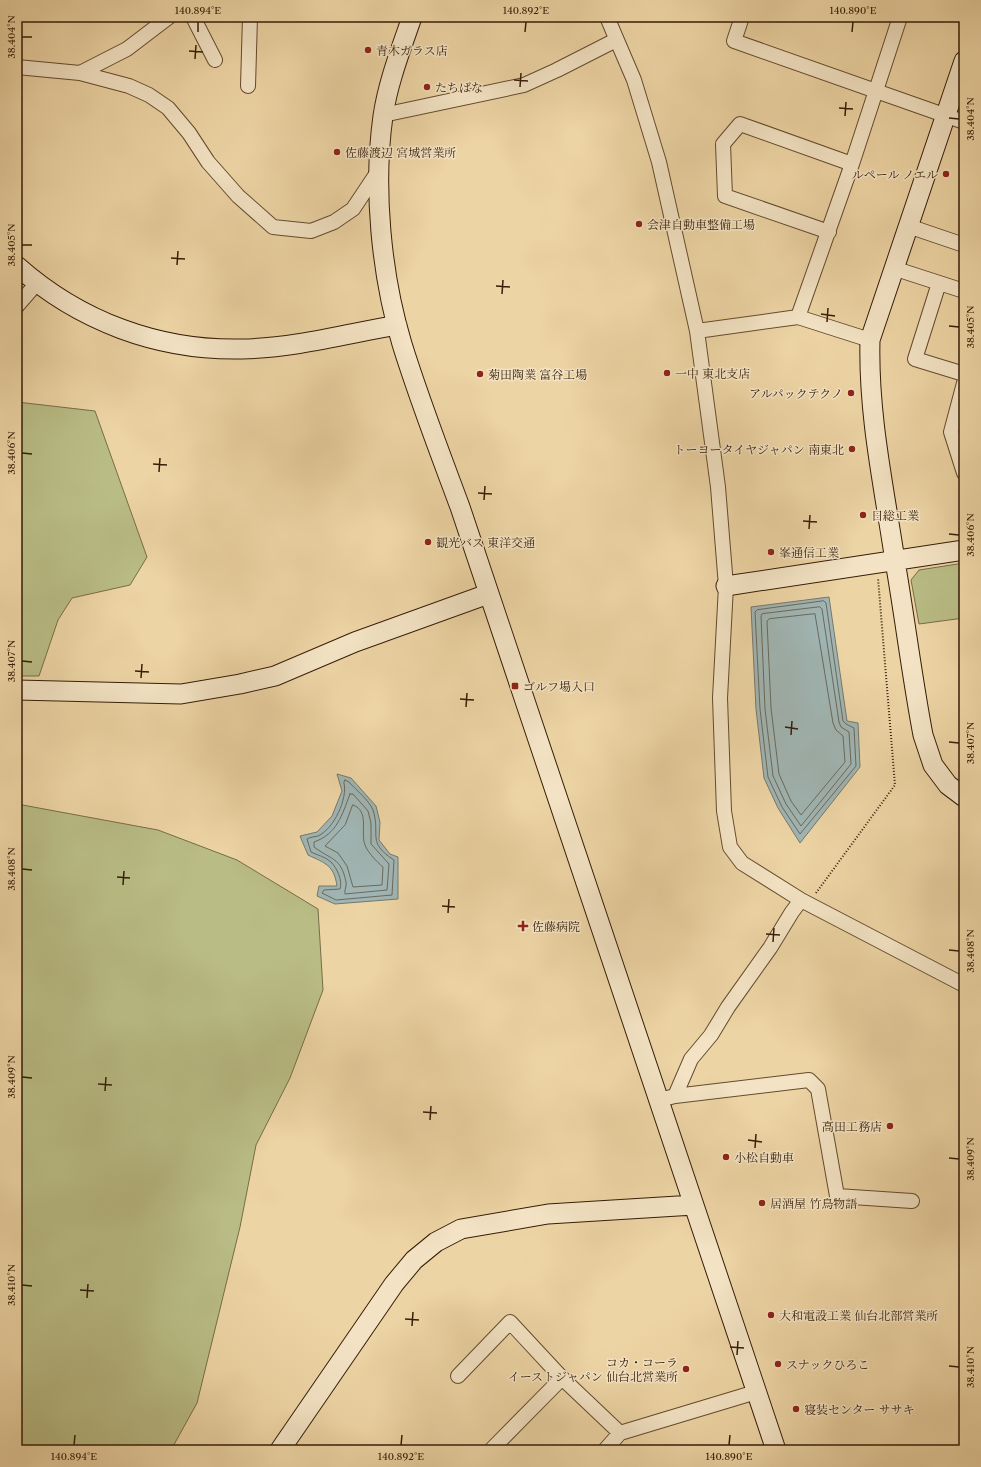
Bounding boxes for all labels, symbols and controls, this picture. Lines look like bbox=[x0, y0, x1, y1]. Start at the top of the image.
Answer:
text: 140.894°E bbox=[175, 4, 221, 17]
text: 140.892°E bbox=[503, 4, 549, 17]
text: 140.890°E bbox=[829, 4, 877, 17]
text: 38.404°N bbox=[5, 15, 18, 59]
place label: 青木ガラス店 bbox=[376, 43, 448, 58]
marker: 青木ガラス店 bbox=[363, 45, 373, 55]
place label: たちばな bbox=[435, 80, 483, 95]
marker: たちばな bbox=[422, 82, 432, 92]
text: 38.404°N bbox=[964, 97, 977, 141]
place label: 佐藤渡辺 宮城営業所 bbox=[345, 145, 456, 160]
marker: 佐藤渡辺 宮城営業所 bbox=[332, 147, 342, 157]
place label: ルペール ノエル bbox=[852, 167, 938, 182]
marker: ルペール ノエル bbox=[941, 169, 951, 179]
place label: 会津自動車整備工場 bbox=[647, 217, 755, 232]
marker: 会津自動車整備工場 bbox=[634, 219, 644, 229]
text: 38.405°N bbox=[5, 223, 18, 267]
text: 38.405°N bbox=[964, 305, 977, 349]
place label: 一中 東北支店 bbox=[675, 366, 750, 381]
place label: 菊田陶業 富谷工場 bbox=[488, 367, 587, 382]
marker: 一中 東北支店 bbox=[662, 368, 672, 378]
marker: 菊田陶業 富谷工場 bbox=[475, 369, 485, 379]
place label: アルパックテクノ bbox=[749, 386, 843, 401]
marker: アルパックテクノ bbox=[846, 388, 856, 398]
text: 38.406°N bbox=[5, 431, 18, 475]
place label: トーヨータイヤジャパン 南東北 bbox=[673, 442, 844, 457]
marker: トーヨータイヤジャパン 南東北 bbox=[847, 444, 857, 454]
place label: 日総工業 bbox=[871, 508, 919, 523]
marker: 日総工業 bbox=[858, 510, 868, 520]
text: 38.406°N bbox=[964, 513, 977, 557]
place label: 観光バス 東洋交通 bbox=[436, 535, 535, 550]
marker: 観光バス 東洋交通 bbox=[423, 537, 433, 547]
place label: 峯通信工業 bbox=[779, 545, 839, 560]
marker: 峯通信工業 bbox=[766, 547, 776, 557]
text: 38.407°N bbox=[5, 640, 18, 682]
place label: ゴルフ場入口 bbox=[523, 679, 595, 694]
marker: ゴルフ場入口 bbox=[510, 681, 520, 691]
text: 38.407°N bbox=[964, 722, 977, 764]
text: 38.408°N bbox=[5, 847, 18, 891]
place label: 佐藤病院 bbox=[532, 919, 580, 934]
marker: 佐藤病院 bbox=[517, 920, 529, 932]
text: 38.408°N bbox=[964, 929, 977, 973]
text: 38.409°N bbox=[5, 1055, 18, 1099]
place label: 高田工務店 bbox=[822, 1119, 882, 1134]
marker: 高田工務店 bbox=[885, 1121, 895, 1131]
text: 38.409°N bbox=[964, 1137, 977, 1181]
place label: 小松自動車 bbox=[734, 1150, 794, 1165]
marker: 小松自動車 bbox=[721, 1152, 731, 1162]
place label: 居酒屋 竹鳥物語 bbox=[770, 1196, 857, 1211]
marker: 居酒屋 竹鳥物語 bbox=[757, 1198, 767, 1208]
text: 38.410°N bbox=[5, 1264, 18, 1306]
place label: 大和電設工業 仙台北部営業所 bbox=[779, 1308, 938, 1323]
marker: 大和電設工業 仙台北部営業所 bbox=[766, 1310, 776, 1320]
text: 38.410°N bbox=[964, 1346, 977, 1388]
place label: コカ・コーラ イーストジャパン 仙台北営業所 bbox=[508, 1355, 678, 1384]
place label: スナックひろこ bbox=[786, 1357, 870, 1372]
marker: スナックひろこ bbox=[773, 1359, 783, 1369]
marker: コカ・コーラ イーストジャパン 仙台北営業所 bbox=[681, 1364, 691, 1374]
place label: 寝装センター ササキ bbox=[804, 1402, 915, 1417]
marker: 寝装センター ササキ bbox=[791, 1404, 801, 1414]
text: 140.894°E bbox=[51, 1450, 97, 1463]
text: 140.892°E bbox=[378, 1450, 424, 1463]
text: 140.890°E bbox=[705, 1450, 753, 1463]

